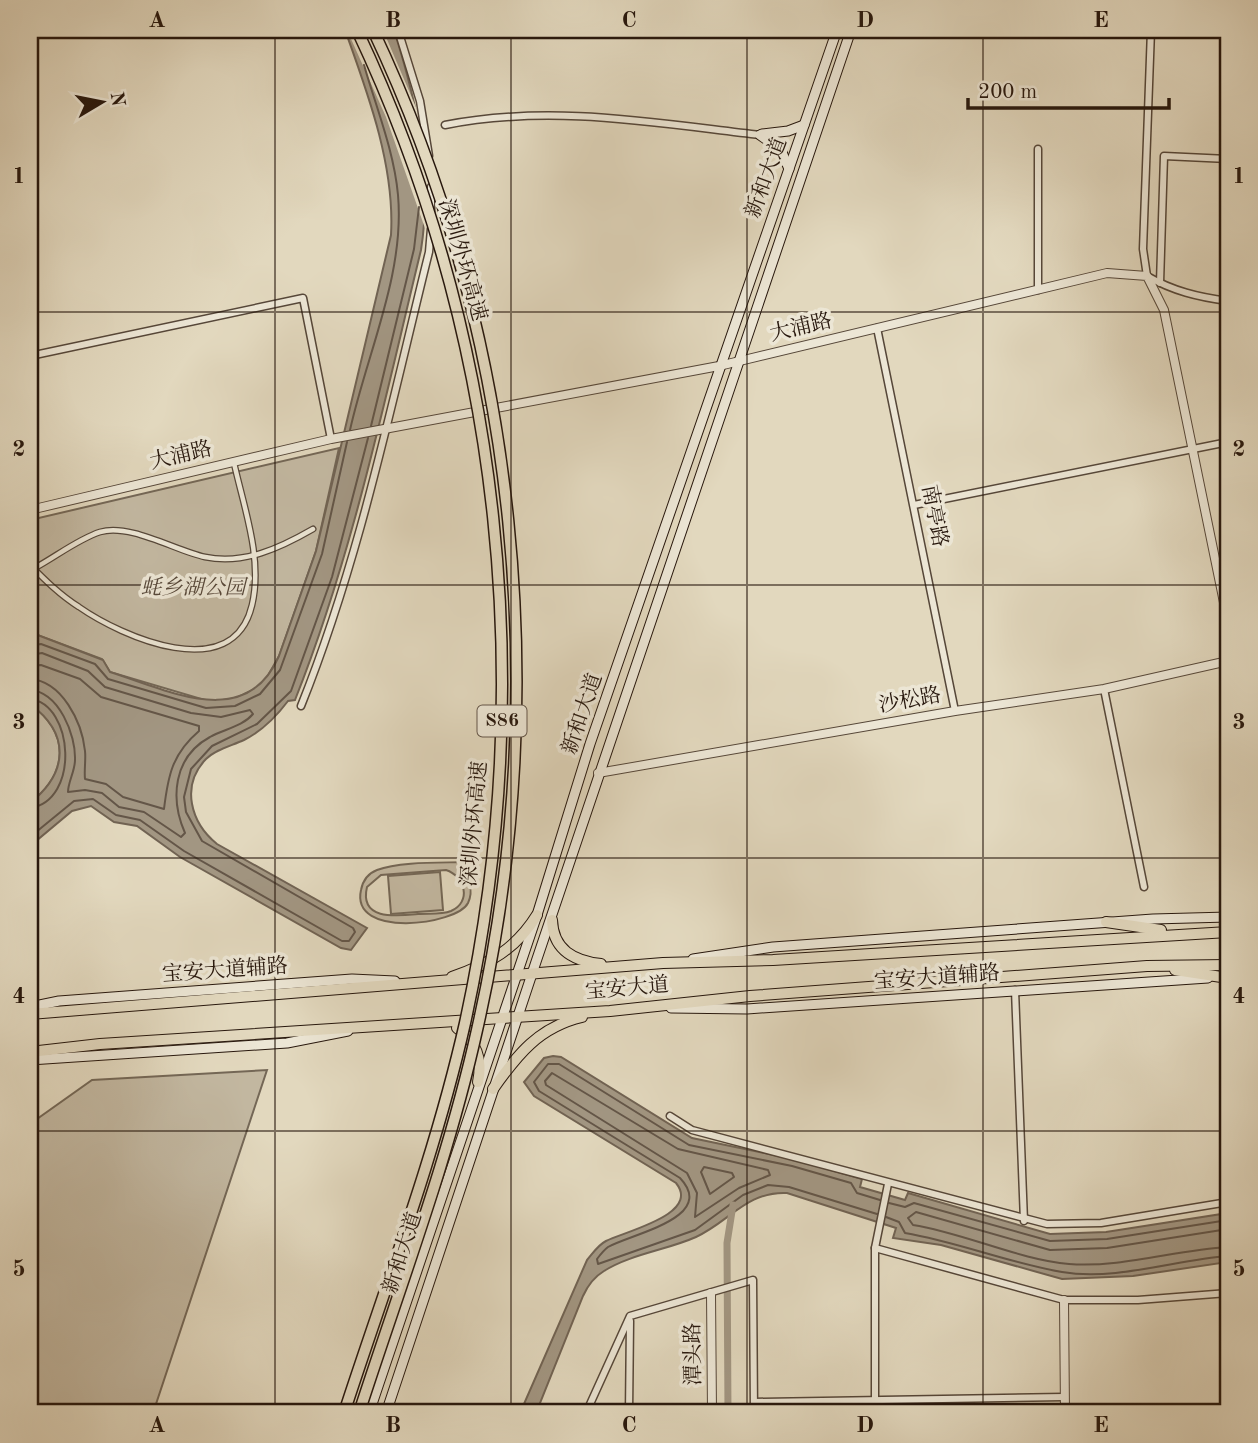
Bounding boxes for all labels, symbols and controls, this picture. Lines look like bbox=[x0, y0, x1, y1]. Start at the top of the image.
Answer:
text: A bbox=[148, 9, 166, 32]
text: B bbox=[385, 9, 401, 32]
text: C bbox=[621, 9, 637, 32]
text: D bbox=[856, 9, 874, 32]
text: E bbox=[1093, 9, 1109, 32]
north arrow bbox=[66, 66, 136, 136]
scale bar bbox=[968, 66, 1169, 110]
text: 200 m bbox=[978, 82, 1037, 103]
text: N bbox=[106, 91, 127, 109]
street label: 新和大道 bbox=[741, 134, 791, 221]
text: 1 bbox=[12, 165, 26, 188]
text: 1 bbox=[1232, 165, 1246, 188]
street label: 深圳外环高速 bbox=[435, 196, 491, 323]
street label: 大浦路 bbox=[767, 309, 834, 345]
street label: 大浦路 bbox=[147, 437, 214, 473]
text: 2 bbox=[12, 438, 26, 461]
text: 2 bbox=[1232, 438, 1246, 461]
street label: 南亭路 bbox=[918, 483, 952, 549]
park label: 蚝乡湖公园 bbox=[141, 576, 248, 599]
street label: 新和大道 bbox=[558, 670, 607, 757]
street label: 沙松路 bbox=[877, 683, 943, 717]
road number: S86 bbox=[477, 706, 526, 736]
text: 3 bbox=[12, 711, 26, 734]
text: 3 bbox=[1232, 711, 1246, 734]
street label: 深圳外环高速 bbox=[457, 760, 491, 888]
street label: 宝安大道辅路 bbox=[161, 954, 289, 986]
street label: 宝安大道辅路 bbox=[873, 961, 1001, 993]
street label: 宝安大道 bbox=[584, 973, 670, 1003]
text: 4 bbox=[12, 985, 26, 1008]
text: 4 bbox=[1232, 985, 1246, 1008]
street label: 新和大道 bbox=[378, 1209, 426, 1296]
text: 5 bbox=[12, 1258, 26, 1281]
text: 5 bbox=[1232, 1258, 1246, 1281]
street label: 潭头路 bbox=[681, 1322, 705, 1386]
text: A bbox=[148, 1414, 166, 1437]
text: B bbox=[385, 1414, 401, 1437]
text: C bbox=[621, 1414, 637, 1437]
text: D bbox=[856, 1414, 874, 1437]
text: E bbox=[1093, 1414, 1109, 1437]

